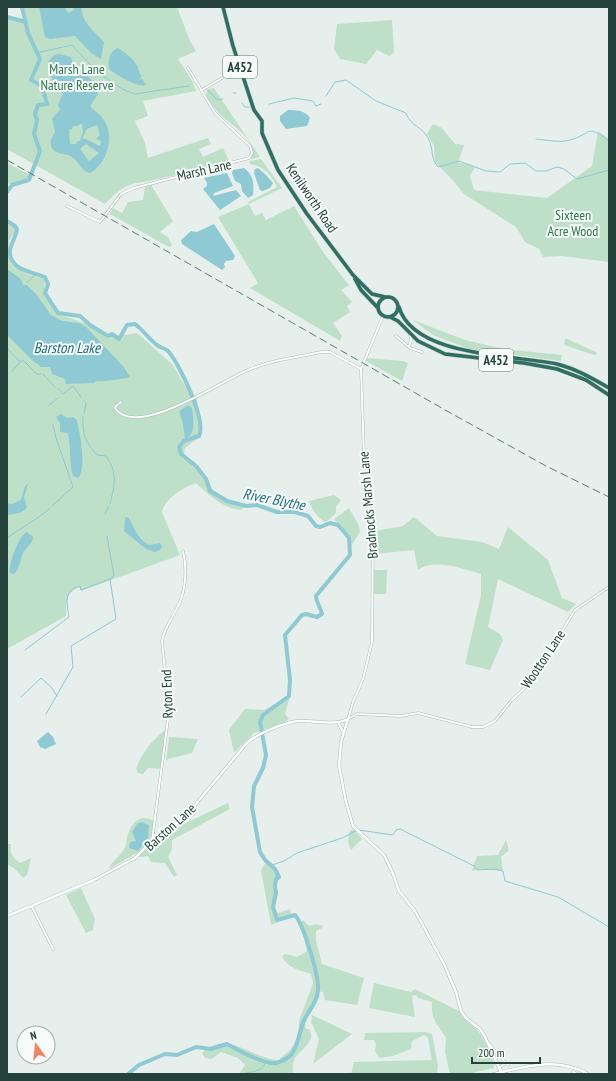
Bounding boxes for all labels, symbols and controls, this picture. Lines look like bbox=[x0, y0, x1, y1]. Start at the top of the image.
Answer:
road number: A452 bbox=[223, 56, 257, 78]
park label: Marsh Lane Nature Reserve bbox=[40, 60, 114, 94]
street label: Marsh Lane bbox=[175, 155, 233, 185]
street label: Kenilworth Road bbox=[282, 160, 342, 236]
park label: Sixteen Acre Wood bbox=[548, 206, 598, 240]
water label: Barston Lake bbox=[34, 338, 101, 357]
road number: A452 bbox=[479, 349, 513, 371]
street label: Bradnocks Marsh Lane bbox=[354, 450, 382, 559]
water label: River Blythe bbox=[241, 484, 307, 514]
street label: Wootton Lane bbox=[517, 626, 569, 692]
street label: Ryton End bbox=[157, 669, 177, 719]
street label: Barston Lane bbox=[141, 799, 200, 855]
north arrow bbox=[16, 1025, 56, 1065]
text: N bbox=[29, 1028, 38, 1043]
scale bar bbox=[472, 1039, 540, 1065]
text: 200 m bbox=[478, 1045, 505, 1060]

